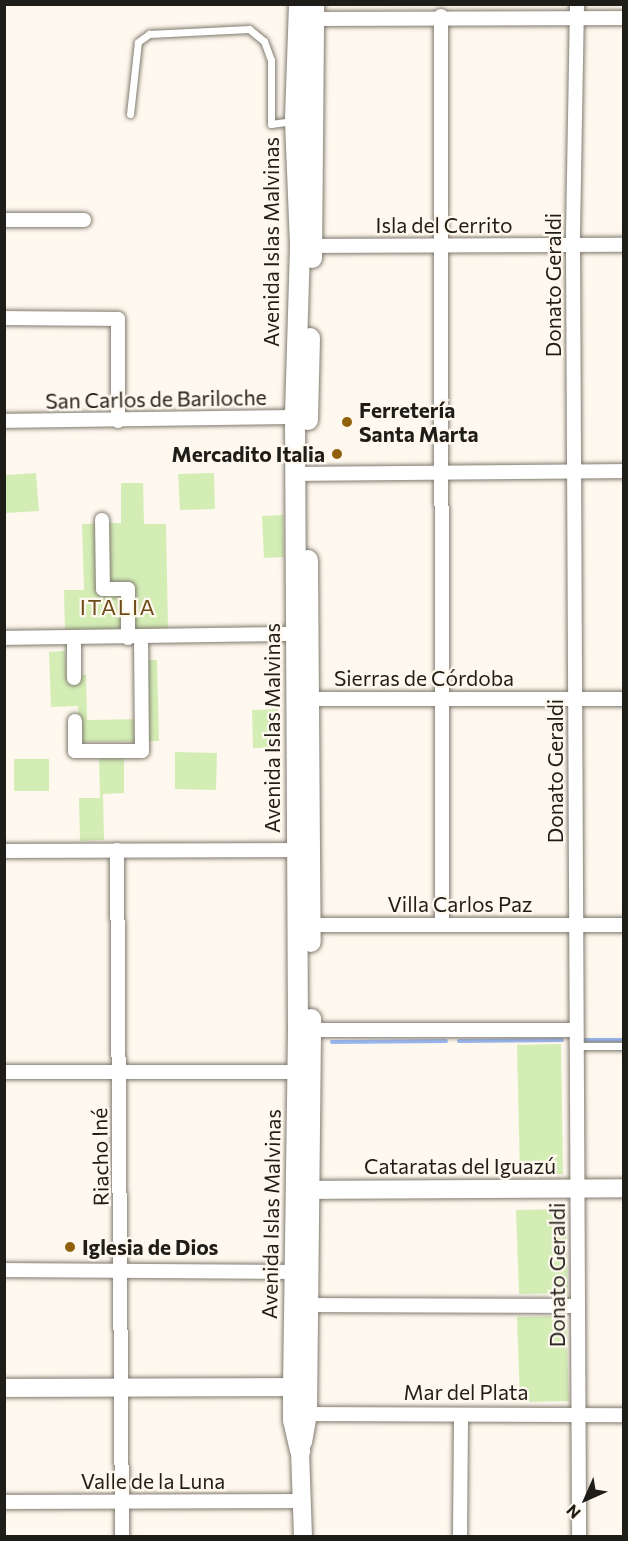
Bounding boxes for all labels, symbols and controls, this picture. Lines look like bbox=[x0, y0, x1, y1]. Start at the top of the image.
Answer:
street label: Avenida Islas Malvinas bbox=[258, 137, 284, 347]
street label: Isla del Cerrito bbox=[376, 212, 512, 238]
street label: Donato Geraldi bbox=[540, 213, 566, 357]
street label: San Carlos de Bariloche bbox=[45, 384, 267, 414]
place label: Ferretería Santa Marta bbox=[359, 397, 478, 447]
marker: Ferretería Santa Marta bbox=[340, 415, 354, 429]
place label: Mercadito Italia bbox=[172, 441, 325, 467]
marker: Mercadito Italia bbox=[330, 447, 344, 461]
district label: ITALIA bbox=[80, 594, 156, 620]
street label: Avenida Islas Malvinas bbox=[259, 623, 285, 833]
street label: Sierras de Córdoba bbox=[334, 665, 514, 691]
street label: Donato Geraldi bbox=[542, 699, 568, 843]
street label: Villa Carlos Paz bbox=[387, 891, 533, 917]
street label: Riacho Iné bbox=[87, 1108, 113, 1206]
street label: Avenida Islas Malvinas bbox=[257, 1109, 285, 1319]
street label: Cataratas del Iguazú bbox=[364, 1153, 556, 1179]
street label: Donato Geraldi bbox=[544, 1203, 570, 1347]
place label: Iglesia de Dios bbox=[82, 1234, 218, 1260]
marker: Iglesia de Dios bbox=[63, 1240, 77, 1254]
street label: Mar del Plata bbox=[404, 1379, 528, 1405]
street label: Valle de la Luna bbox=[81, 1468, 225, 1494]
north arrow bbox=[556, 1469, 616, 1529]
text: N bbox=[562, 1501, 584, 1523]

